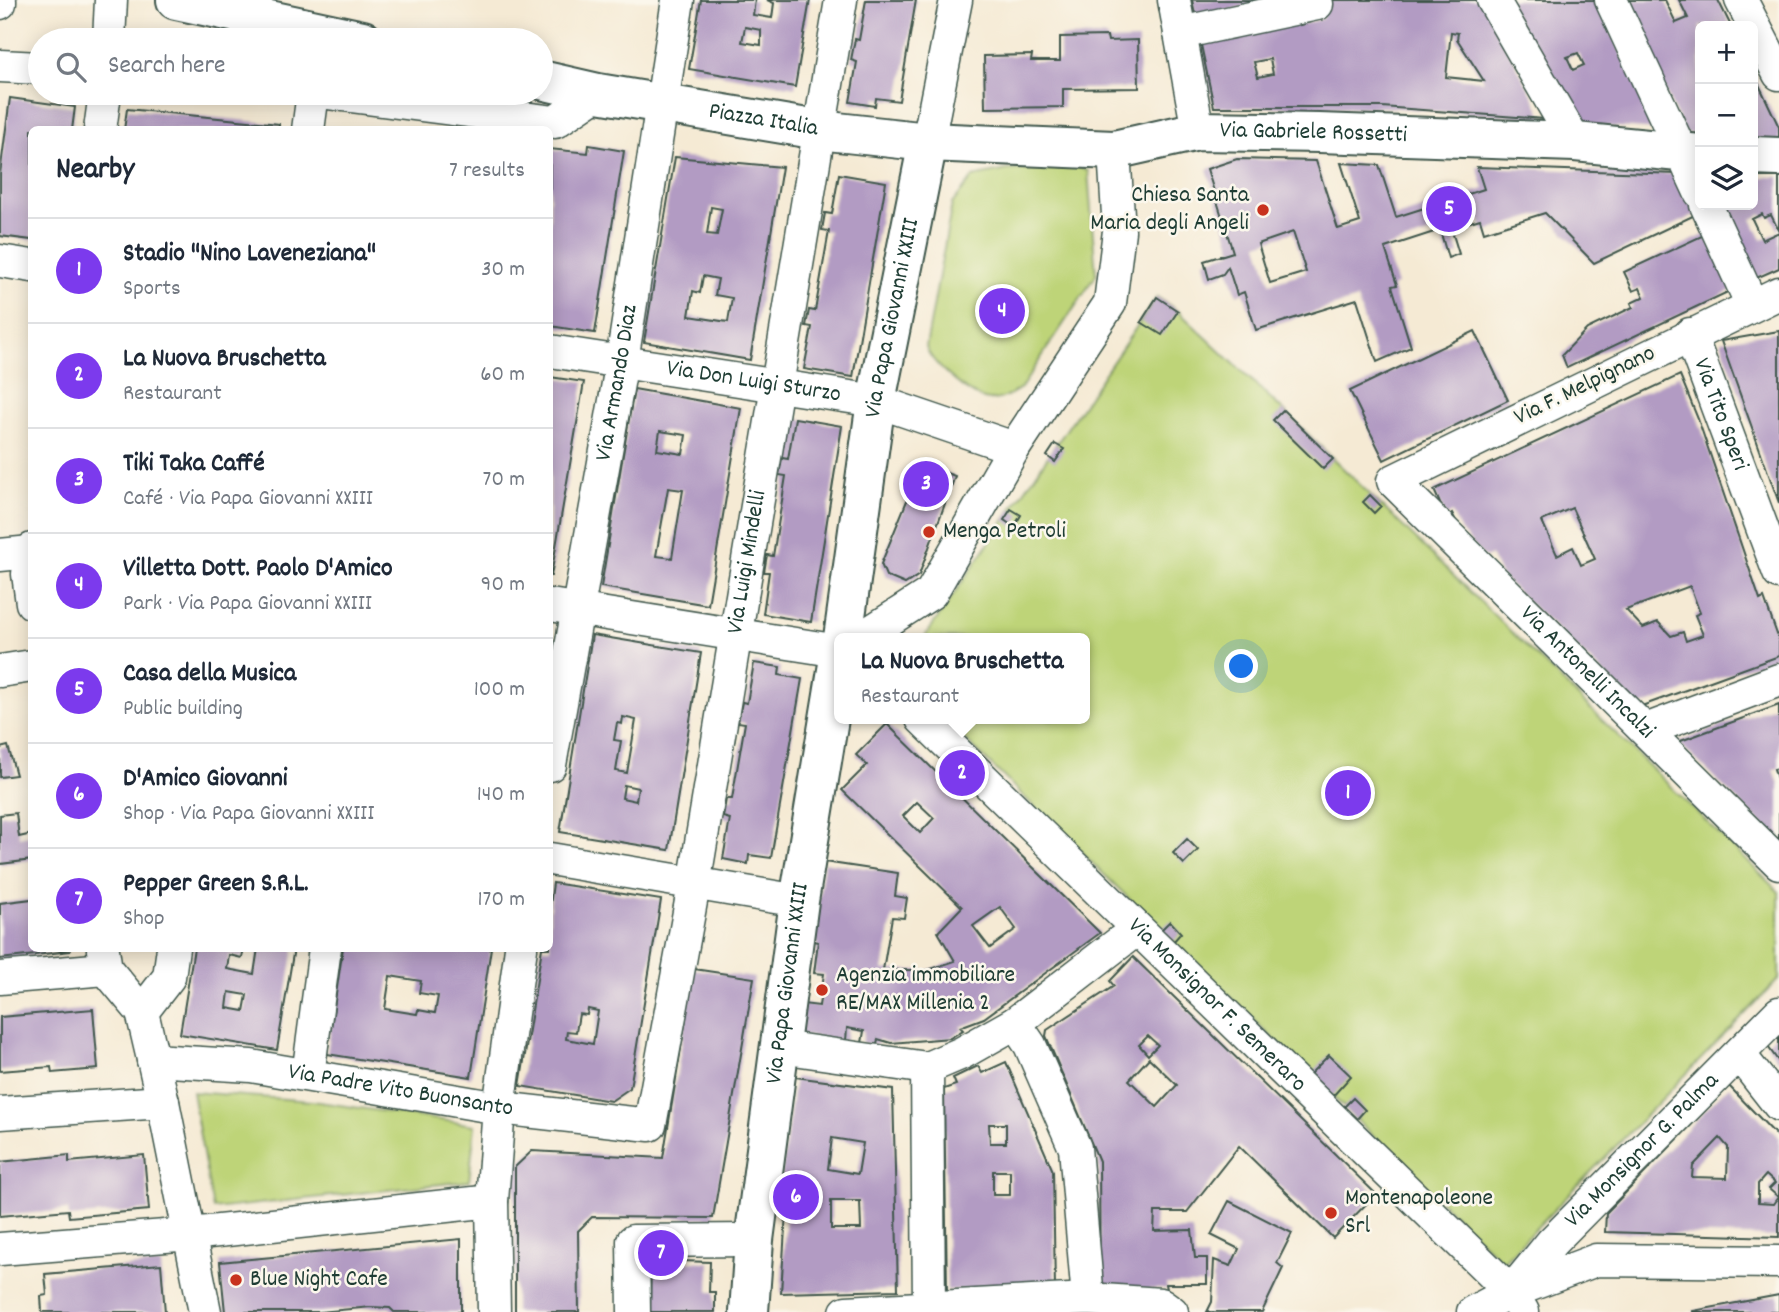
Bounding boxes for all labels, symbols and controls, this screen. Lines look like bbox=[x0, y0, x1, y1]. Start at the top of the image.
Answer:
map controls bbox=[1695, 21, 1758, 210]
button: + bbox=[1695, 21, 1758, 84]
search box bbox=[28, 28, 553, 105]
icon: search bbox=[52, 48, 90, 86]
text: Search here bbox=[108, 48, 226, 85]
button: − bbox=[1695, 84, 1758, 147]
street label: Piazza Italia bbox=[706, 95, 821, 147]
street label: Via Gabriele Rossetti bbox=[1219, 114, 1408, 153]
button: layers bbox=[1695, 147, 1758, 210]
text: Nearby bbox=[56, 150, 134, 193]
text: 7 results bbox=[449, 155, 525, 188]
place label: Chiesa Santa Maria degli Angeli bbox=[1090, 179, 1250, 241]
pin: 5 bbox=[1426, 183, 1472, 235]
marker: Chiesa Santa Maria degli Angeli bbox=[1255, 202, 1271, 218]
street label: Via Papa Giovanni XXIII bbox=[857, 215, 929, 420]
text: Stadio "Nino Laveneziana" bbox=[123, 236, 376, 273]
text: 1 bbox=[76, 254, 82, 287]
text: 30 m bbox=[481, 254, 525, 287]
text: Sports bbox=[123, 273, 181, 306]
pin: 4 bbox=[979, 285, 1025, 337]
street label: Via Armando Diaz bbox=[587, 302, 647, 464]
street label: Via F. Melpignano bbox=[1509, 337, 1661, 435]
text: La Nuova Bruschetta bbox=[123, 341, 326, 378]
street label: Via Don Luigi Sturzo bbox=[664, 352, 843, 412]
street label: Via Tito Speri bbox=[1684, 354, 1756, 476]
text: 2 bbox=[74, 359, 84, 392]
text: 60 m bbox=[480, 359, 525, 392]
text: Restaurant bbox=[123, 378, 222, 411]
text: Tiki Taka Caffé bbox=[123, 446, 265, 483]
pin: 3 bbox=[903, 458, 949, 510]
text: 3 bbox=[74, 464, 84, 497]
text: 70 m bbox=[483, 464, 525, 497]
text: Café · Via Papa Giovanni XXIII bbox=[123, 483, 373, 516]
street label: Via Luigi Mindelli bbox=[719, 488, 776, 636]
place label: Menga Petroli bbox=[943, 515, 1066, 549]
marker: Menga Petroli bbox=[921, 524, 937, 540]
text: Villetta Dott. Paolo D'Amico bbox=[123, 551, 393, 588]
text: 4 bbox=[74, 569, 84, 602]
text: 90 m bbox=[481, 569, 525, 602]
text: Park · Via Papa Giovanni XXIII bbox=[123, 588, 372, 621]
street label: Via Antonelli Incalzi bbox=[1512, 598, 1662, 748]
popup bbox=[834, 633, 1090, 724]
text: La Nuova Bruschetta bbox=[861, 644, 1063, 681]
your location bbox=[1224, 649, 1258, 683]
text: Casa della Musica bbox=[123, 656, 296, 693]
text: 5 bbox=[74, 674, 84, 707]
text: 100 m bbox=[474, 674, 525, 707]
text: Restaurant bbox=[861, 681, 959, 714]
text: Public building bbox=[123, 693, 243, 726]
pin: 2 bbox=[939, 747, 985, 799]
text: D'Amico Giovanni bbox=[123, 761, 288, 798]
pin: 1 bbox=[1325, 767, 1371, 819]
text: 6 bbox=[73, 779, 85, 812]
text: 140 m bbox=[477, 779, 525, 812]
text: Shop · Via Papa Giovanni XXIII bbox=[123, 798, 374, 831]
text: Pepper Green S.R.L. bbox=[123, 866, 309, 903]
street label: Via Papa Giovanni XXIII bbox=[758, 880, 819, 1086]
text: 7 bbox=[75, 884, 83, 917]
text: 170 m bbox=[478, 884, 525, 917]
text: Shop bbox=[123, 903, 165, 936]
street label: Via Monsignor F. Semeraro bbox=[1119, 910, 1314, 1101]
place label: Agenzia immobiliare RE/MAX Millenia 2 bbox=[836, 959, 1015, 1021]
marker: Agenzia immobiliare RE/MAX Millenia 2 bbox=[814, 982, 830, 998]
street label: Via Padre Vito Buonsanto bbox=[286, 1056, 515, 1126]
street label: Via Monsignor G. Palma bbox=[1557, 1065, 1728, 1236]
pin: 6 bbox=[773, 1171, 819, 1223]
place label: Montenapoleone Srl bbox=[1345, 1182, 1493, 1244]
marker: Montenapoleone Srl bbox=[1323, 1205, 1339, 1221]
pin: 7 bbox=[638, 1227, 684, 1279]
place label: Blue Night Cafe bbox=[250, 1263, 388, 1297]
marker: Blue Night Cafe bbox=[228, 1272, 244, 1288]

